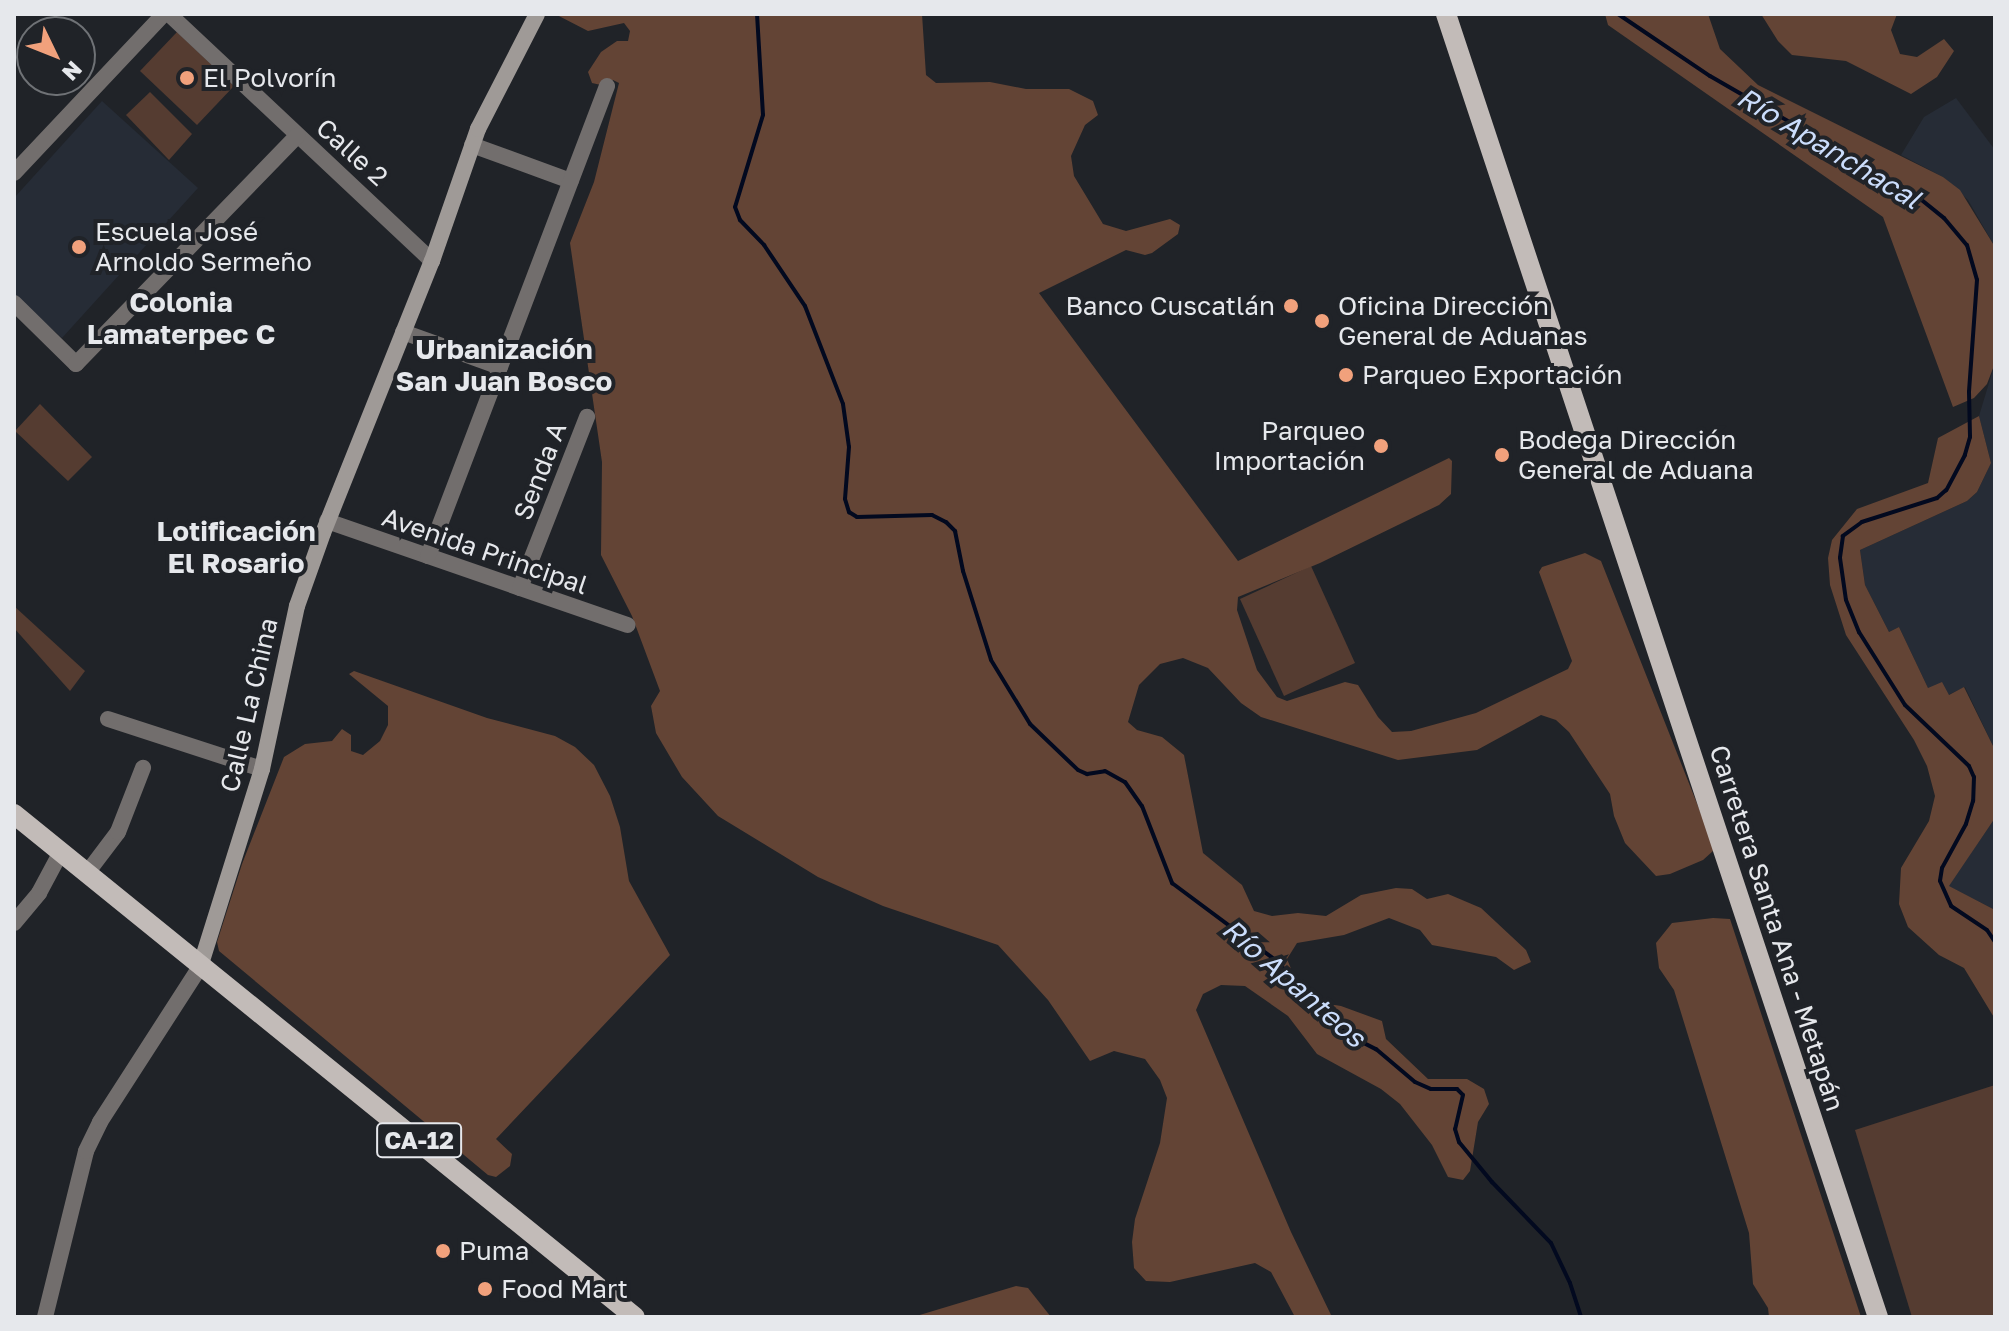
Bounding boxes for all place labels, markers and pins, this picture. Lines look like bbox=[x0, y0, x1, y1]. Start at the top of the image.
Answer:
place label: El Polvorín bbox=[203, 62, 337, 94]
marker: El Polvorín bbox=[178, 69, 196, 87]
place label: Escuela José Arnoldo Sermeño bbox=[95, 216, 312, 278]
marker: Escuela José Arnoldo Sermeño bbox=[70, 238, 88, 256]
place label: Banco Cuscatlán bbox=[1065, 290, 1275, 322]
place label: Oficina Dirección General de Aduanas bbox=[1338, 290, 1587, 352]
marker: Banco Cuscatlán bbox=[1282, 297, 1300, 315]
marker: Oficina Dirección General de Aduanas bbox=[1313, 312, 1331, 330]
place label: Parqueo Exportación bbox=[1362, 359, 1622, 391]
marker: Parqueo Exportación bbox=[1337, 366, 1355, 384]
place label: Parqueo Importación bbox=[1214, 415, 1365, 476]
place label: Bodega Dirección General de Aduana bbox=[1518, 424, 1754, 486]
marker: Parqueo Importación bbox=[1372, 437, 1390, 455]
marker: Bodega Dirección General de Aduana bbox=[1493, 446, 1511, 464]
place label: Puma bbox=[459, 1235, 529, 1267]
marker: Puma bbox=[434, 1242, 452, 1260]
place label: Food Mart bbox=[501, 1273, 628, 1305]
marker: Food Mart bbox=[476, 1280, 494, 1298]

